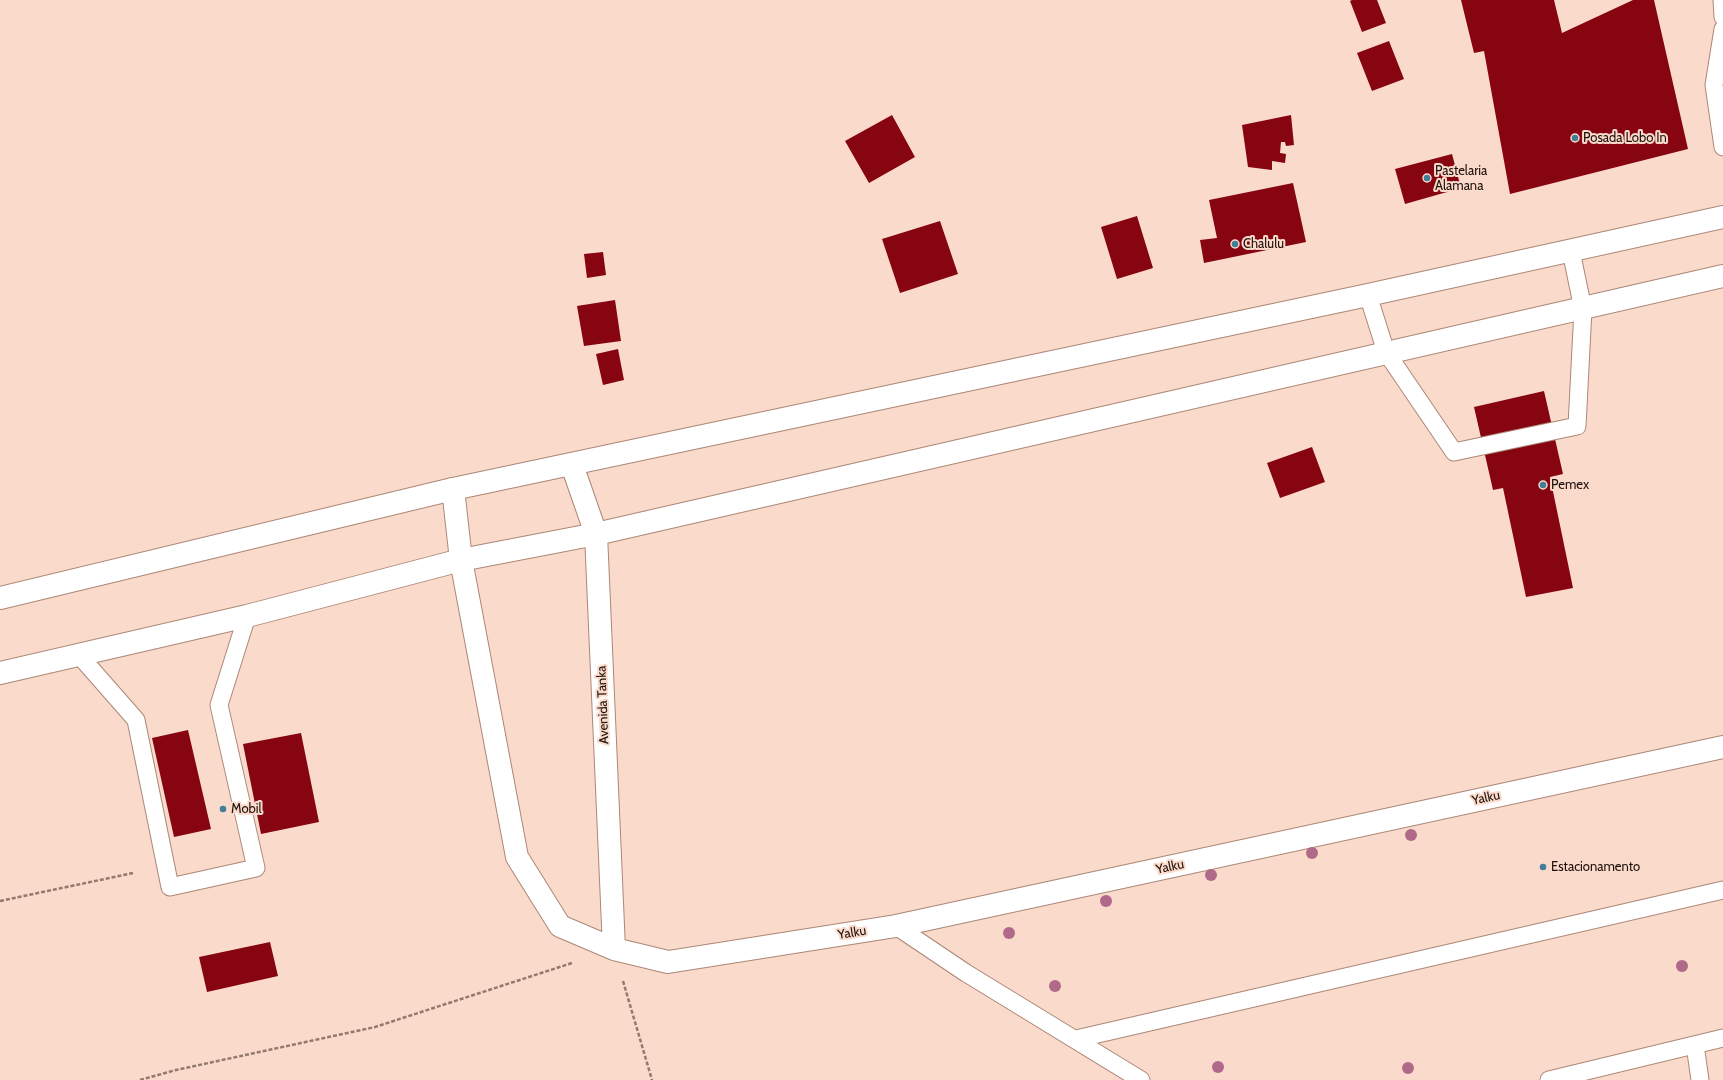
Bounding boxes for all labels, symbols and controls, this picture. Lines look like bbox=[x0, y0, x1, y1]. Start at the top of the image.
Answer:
place label: Posada Lobo In bbox=[1583, 130, 1667, 146]
marker: Posada Lobo In bbox=[1570, 133, 1580, 143]
place label: Pastelaria Alamana bbox=[1435, 163, 1487, 194]
marker: Pastelaria Alamana bbox=[1422, 173, 1432, 183]
place label: Chalulu bbox=[1243, 236, 1284, 252]
marker: Chalulu bbox=[1230, 239, 1240, 249]
place label: Pemex bbox=[1551, 477, 1589, 493]
marker: Pemex bbox=[1538, 480, 1548, 490]
street label: Avenida Tanka bbox=[594, 665, 612, 745]
street label: Yalku bbox=[1470, 787, 1502, 809]
place label: Mobil bbox=[231, 801, 262, 817]
marker: Mobil bbox=[218, 804, 228, 814]
street label: Yalku bbox=[1154, 856, 1186, 878]
place label: Estacionamento bbox=[1551, 859, 1640, 875]
marker: Estacionamento bbox=[1538, 862, 1548, 872]
street label: Yalku bbox=[837, 923, 867, 943]

